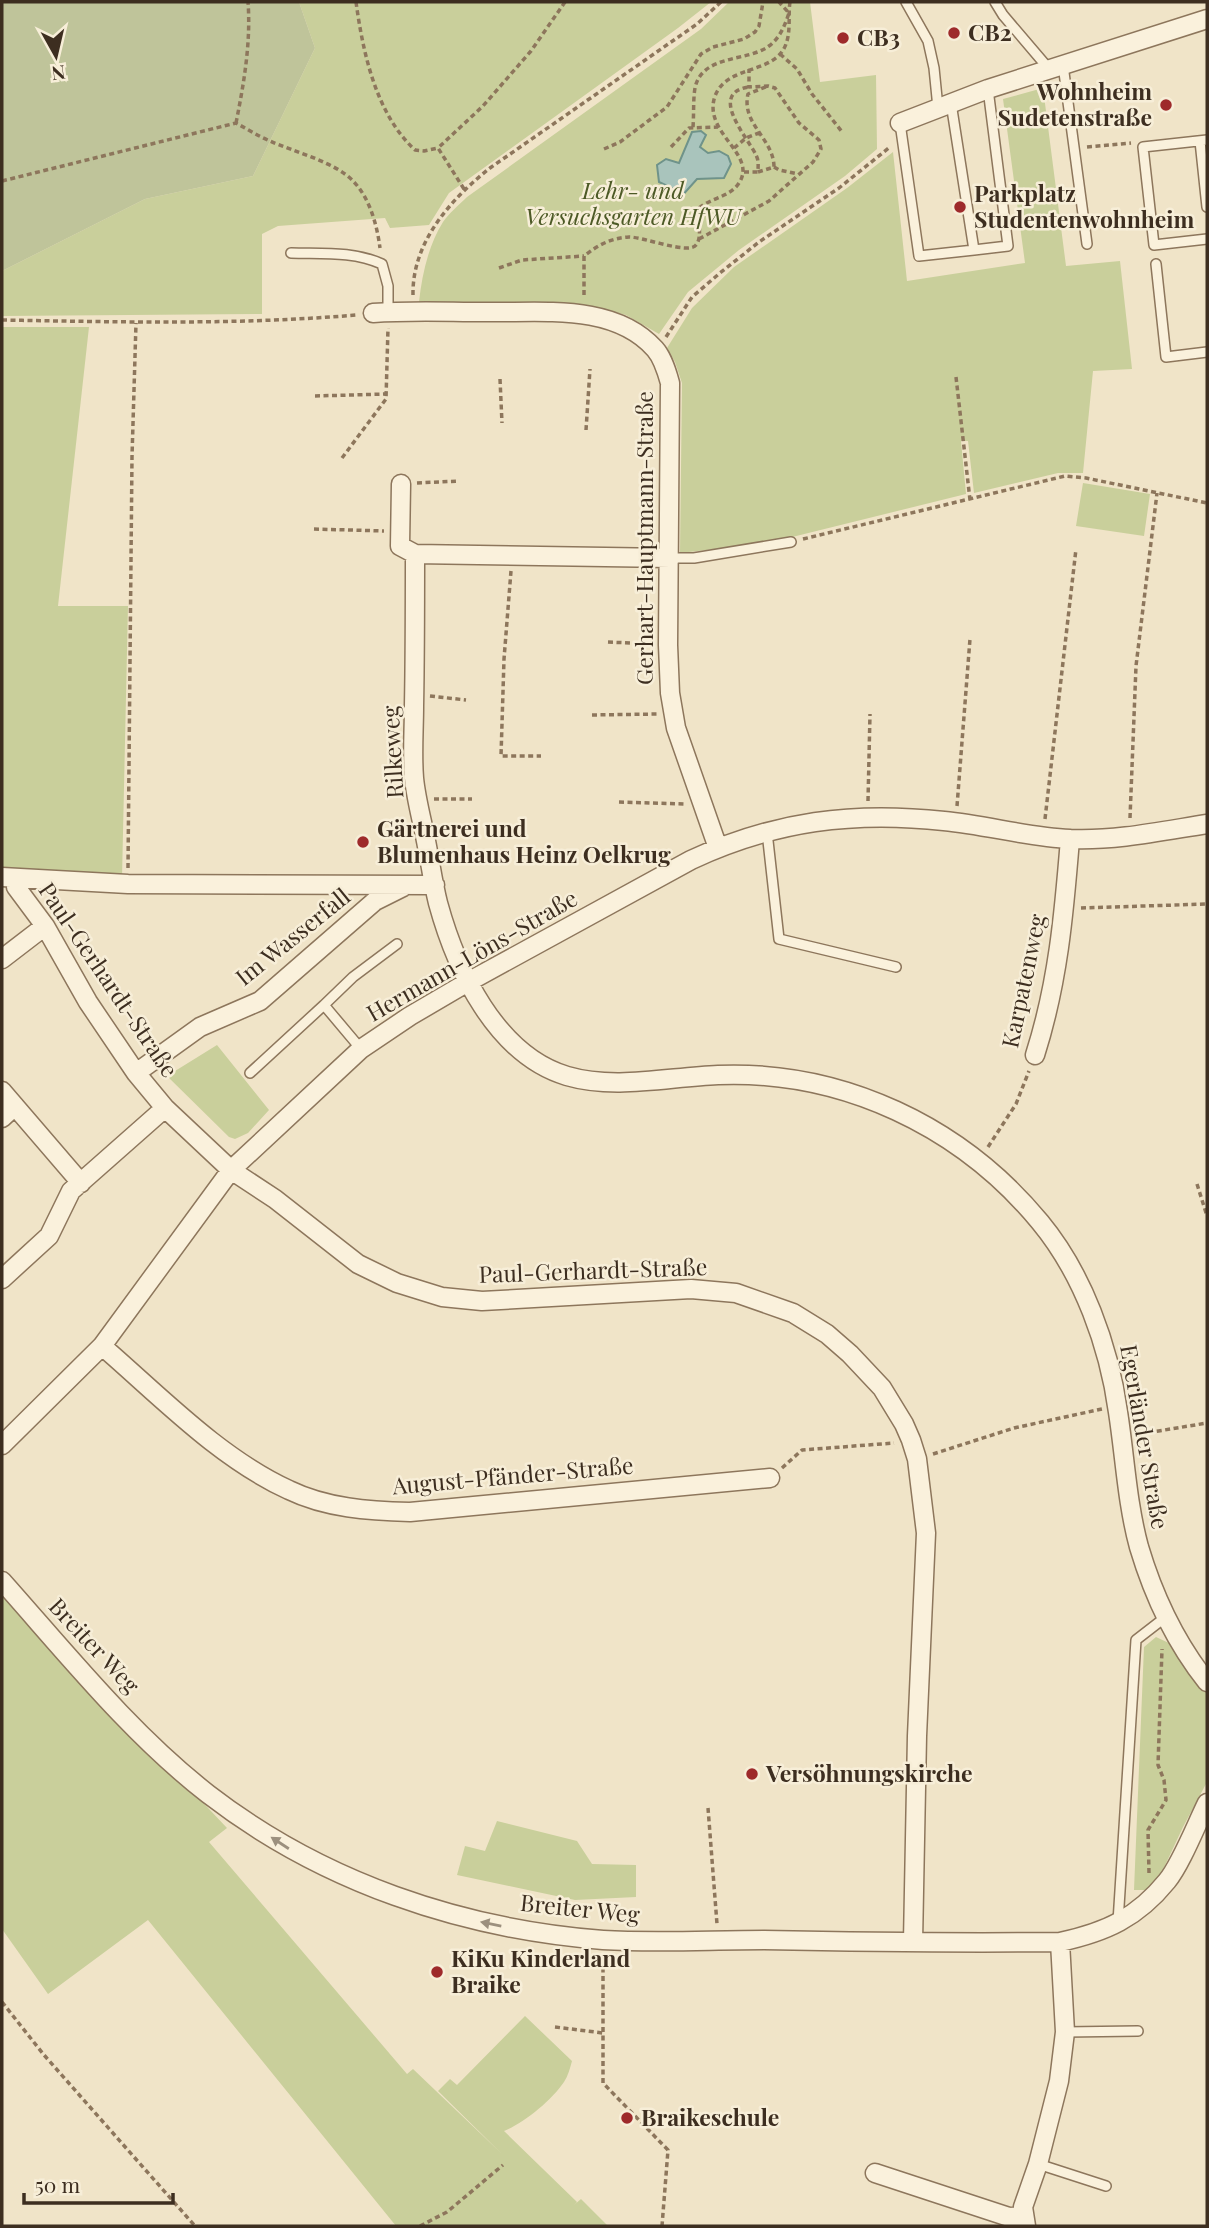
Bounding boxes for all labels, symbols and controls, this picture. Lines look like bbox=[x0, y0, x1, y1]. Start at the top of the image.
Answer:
place label: CB2 bbox=[968, 16, 1012, 47]
north arrow bbox=[21, 21, 91, 91]
place label: CB3 bbox=[857, 21, 900, 52]
marker: CB2 bbox=[946, 25, 962, 41]
marker: CB3 bbox=[835, 30, 851, 46]
text: N bbox=[50, 60, 67, 88]
place label: Wohnheim Sudetenstraße bbox=[998, 75, 1152, 132]
marker: Wohnheim Sudetenstraße bbox=[1158, 97, 1174, 113]
park label: Lehr- und Versuchsgarten HfWU bbox=[525, 174, 743, 231]
place label: Parkplatz Studentenwohnheim bbox=[974, 177, 1195, 234]
marker: Parkplatz Studentenwohnheim bbox=[952, 199, 968, 215]
street label: Gerhart-Hauptmann-Straße bbox=[628, 391, 659, 685]
street label: Rilkeweg bbox=[374, 705, 409, 799]
place label: Gärtnerei und Blumenhaus Heinz Oelkrug bbox=[377, 812, 671, 869]
marker: Gärtnerei und Blumenhaus Heinz Oelkrug bbox=[355, 834, 371, 850]
street label: Paul-Gerhardt-Straße bbox=[32, 876, 186, 1083]
street label: Im Wasserfall bbox=[228, 880, 356, 992]
street label: Hermann-Löns-Straße bbox=[360, 882, 582, 1028]
street label: Karpatenweg bbox=[993, 911, 1052, 1051]
street label: Paul-Gerhardt-Straße bbox=[478, 1250, 708, 1289]
street label: Egerländer Straße bbox=[1114, 1342, 1177, 1531]
street label: August-Pfänder-Straße bbox=[390, 1449, 635, 1501]
street label: Breiter Weg bbox=[43, 1591, 147, 1699]
place label: Versöhnungskirche bbox=[765, 1757, 973, 1788]
marker: Versöhnungskirche bbox=[744, 1766, 760, 1782]
one-way arrow bbox=[270, 1836, 290, 1849]
street label: Breiter Weg bbox=[519, 1886, 641, 1929]
one-way arrow bbox=[480, 1918, 502, 1929]
place label: KiKu Kinderland Braike bbox=[451, 1942, 630, 1999]
marker: KiKu Kinderland Braike bbox=[429, 1964, 445, 1980]
place label: Braikeschule bbox=[641, 2101, 779, 2132]
marker: Braikeschule bbox=[619, 2110, 635, 2126]
scale bar bbox=[24, 2162, 173, 2206]
text: 50 m bbox=[35, 2170, 81, 2198]

